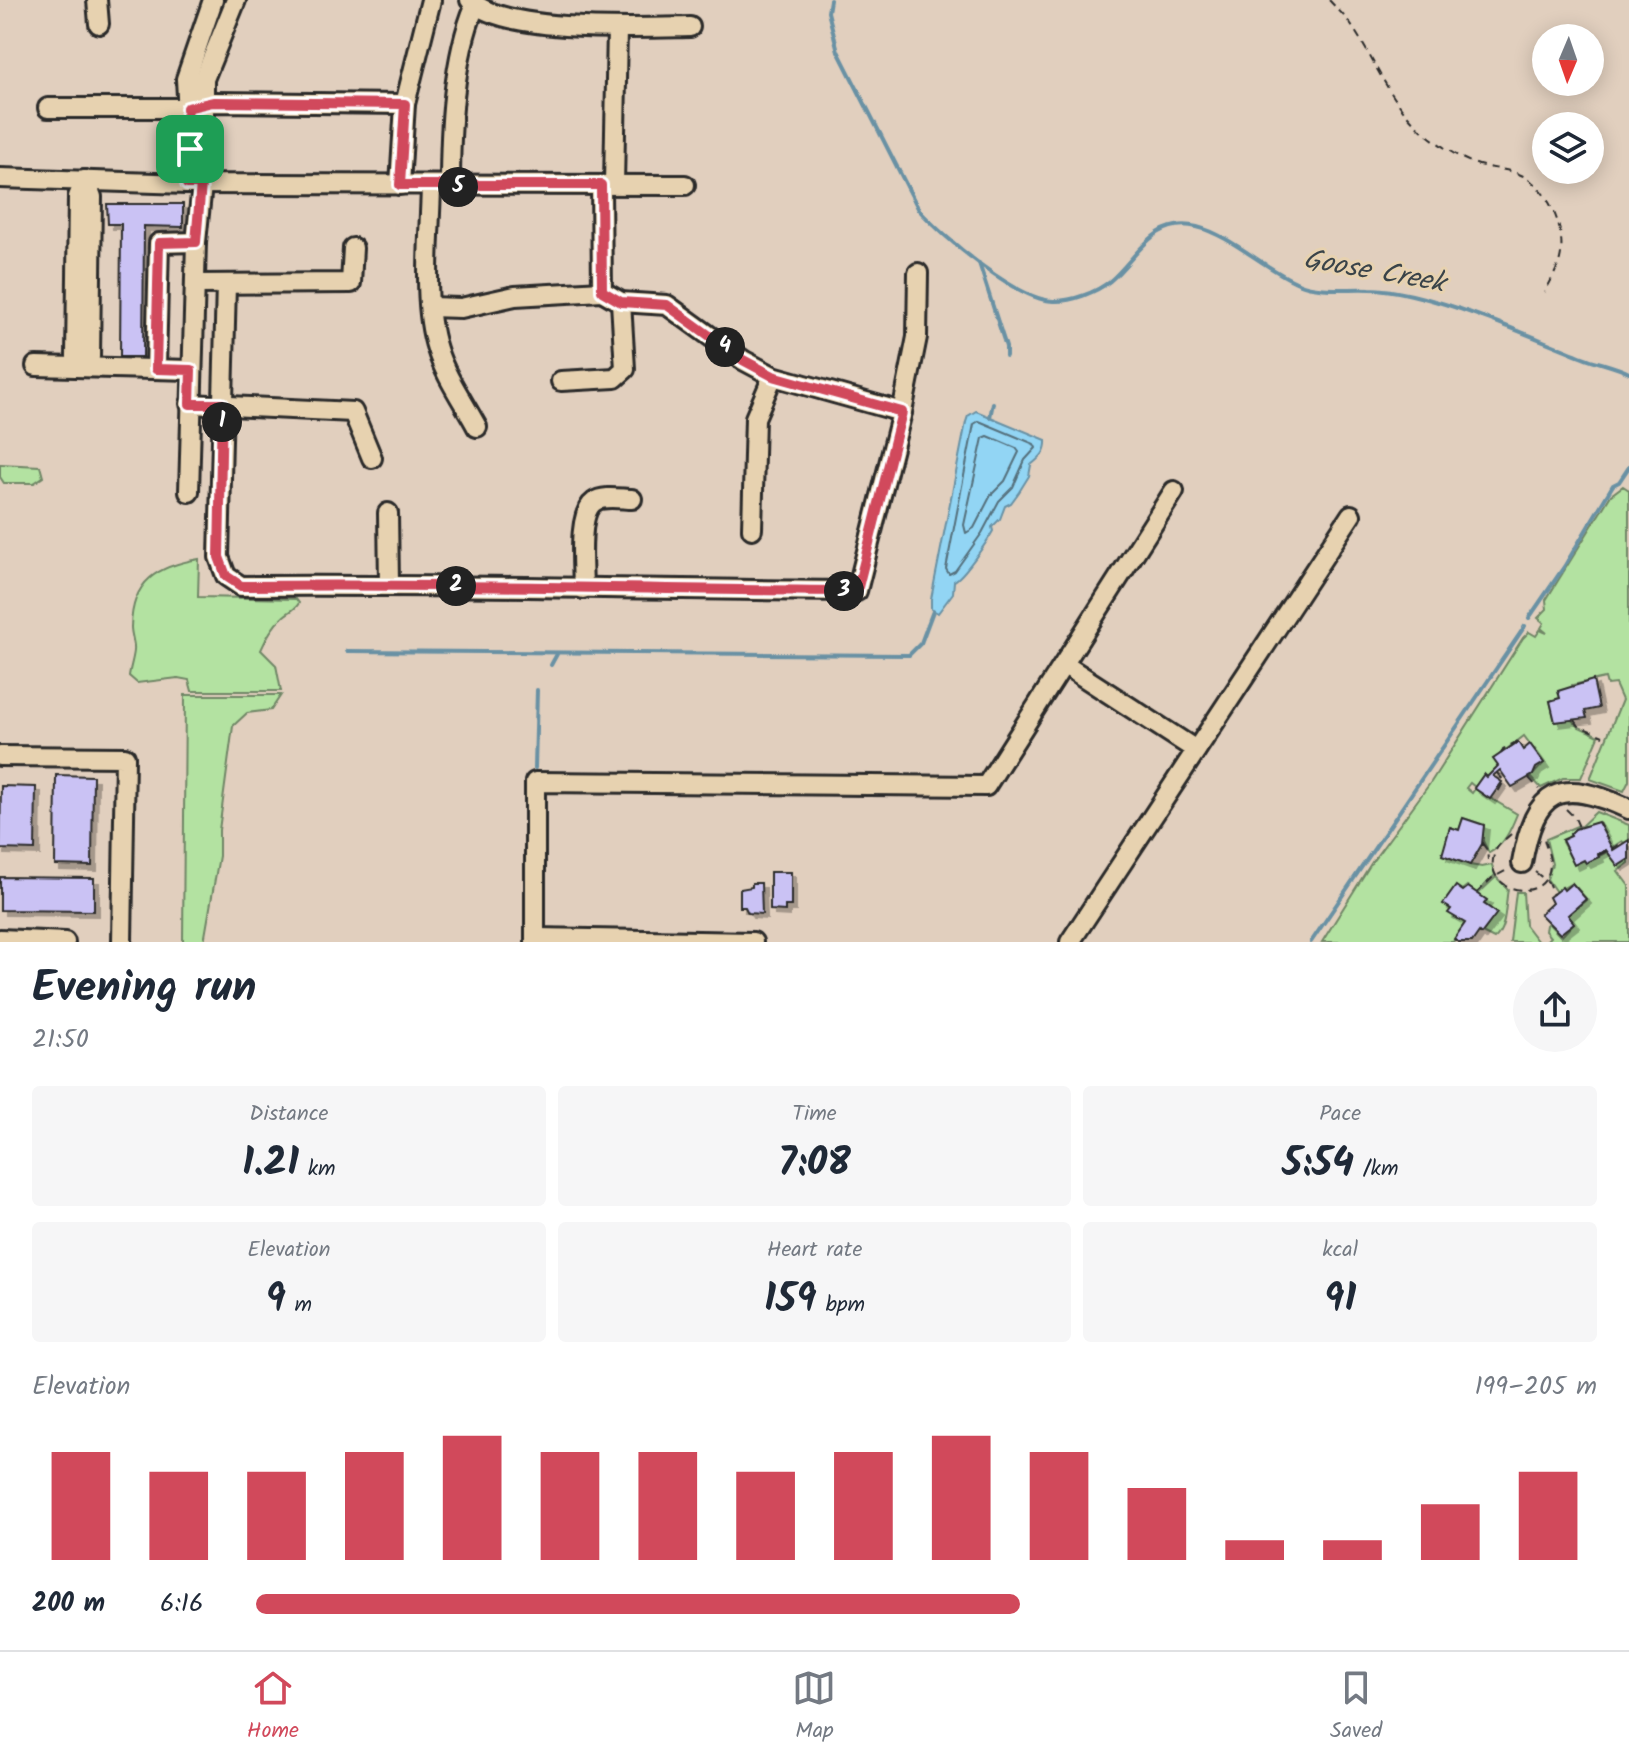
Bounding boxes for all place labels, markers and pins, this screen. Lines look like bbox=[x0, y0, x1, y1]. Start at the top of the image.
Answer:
pin bbox=[156, 115, 224, 183]
pin: 5 bbox=[438, 167, 478, 207]
pin: 4 bbox=[705, 327, 745, 367]
pin: 1 bbox=[202, 402, 242, 442]
pin: 2 bbox=[436, 566, 476, 606]
pin: 3 bbox=[824, 571, 864, 611]

